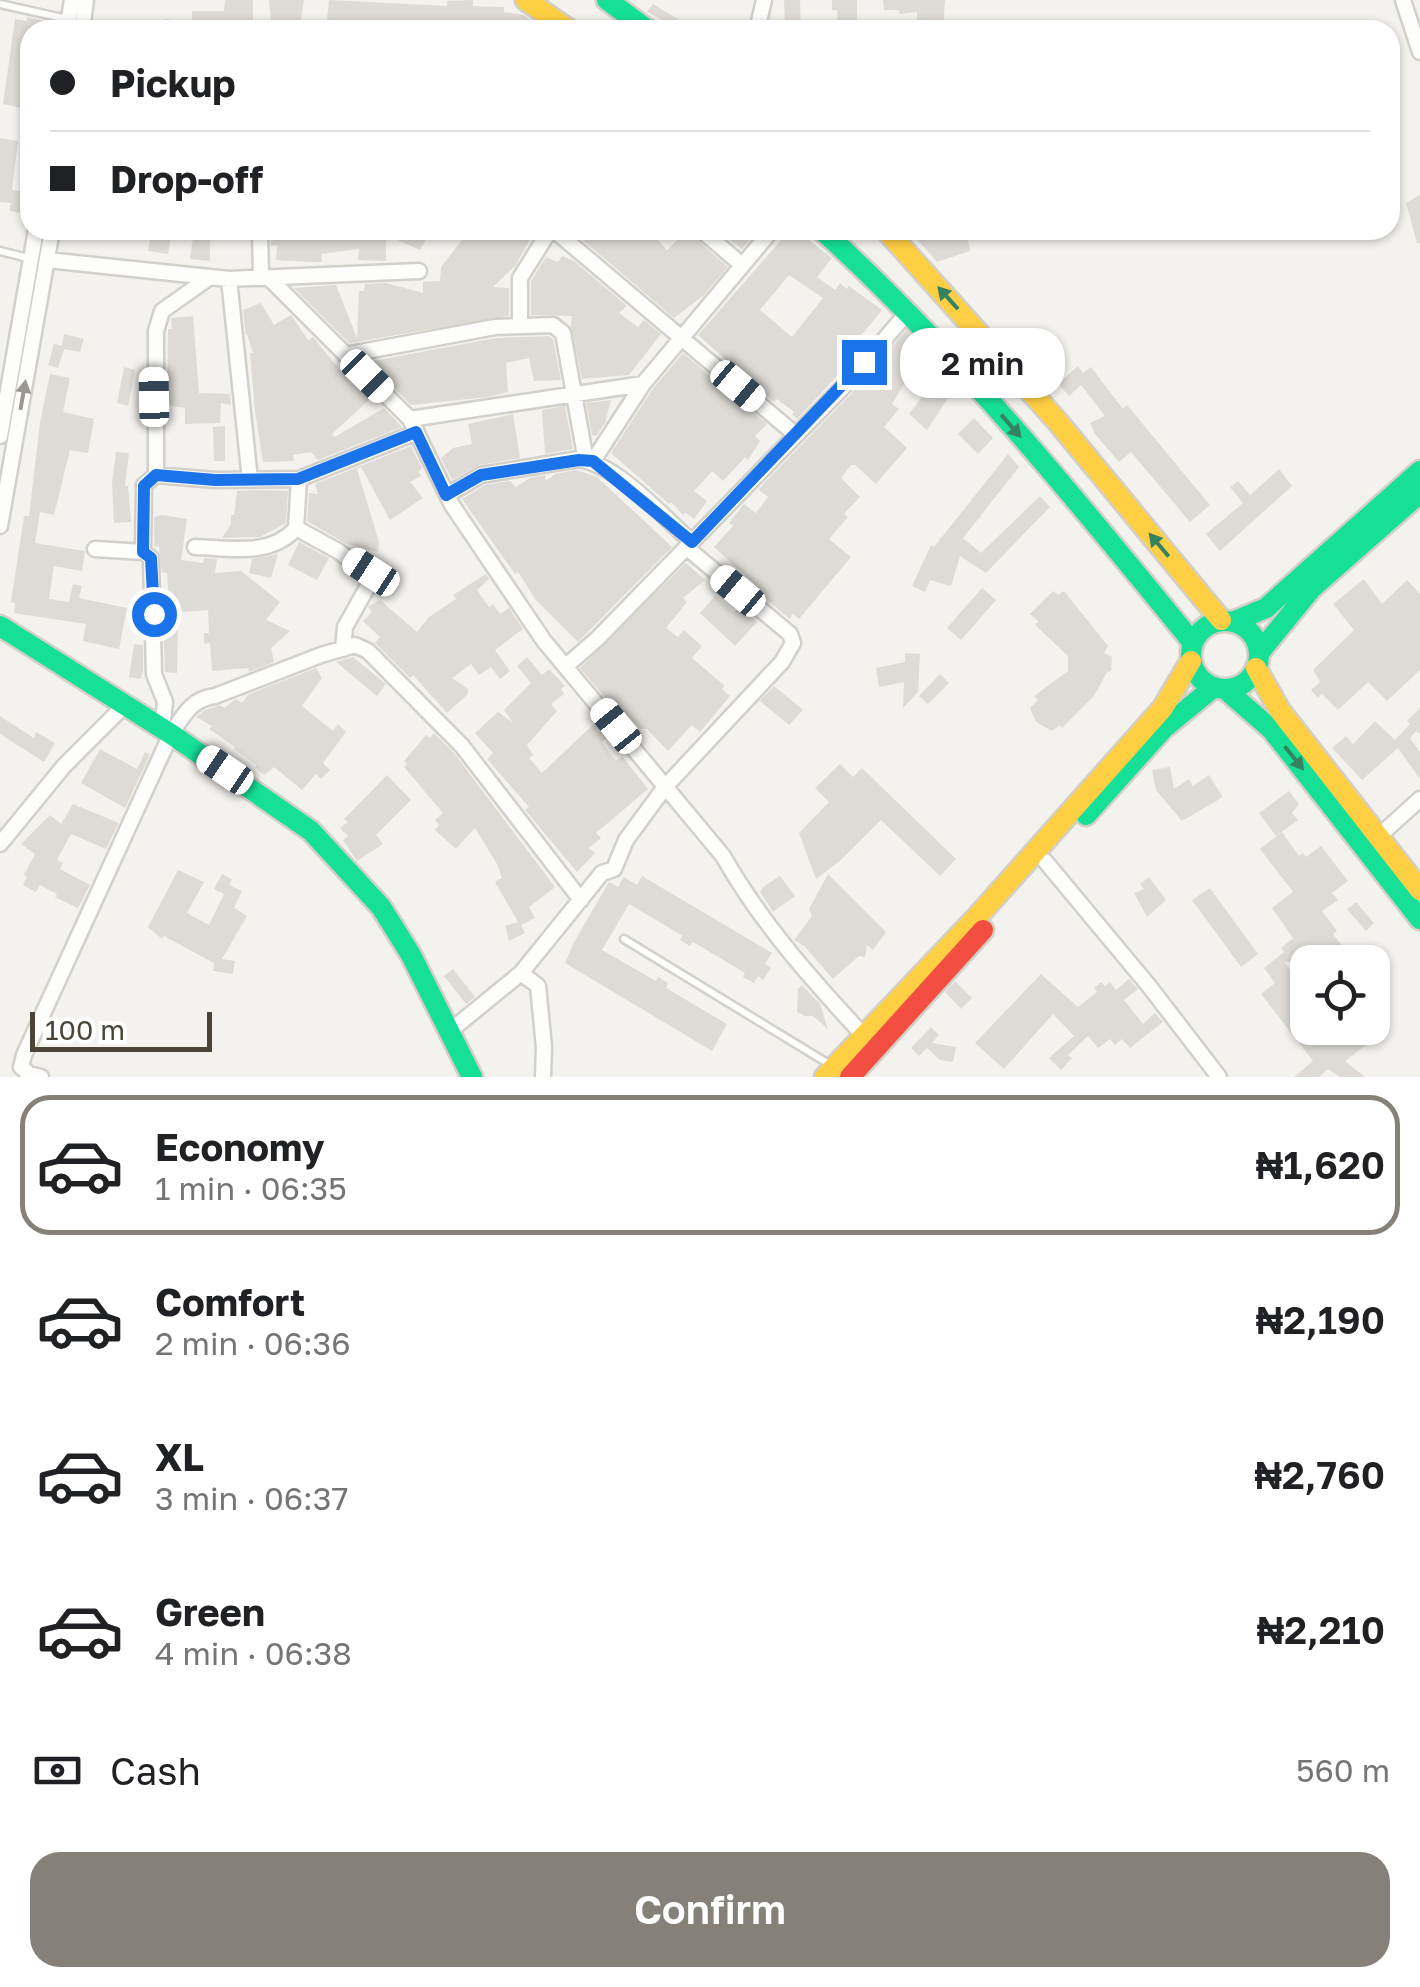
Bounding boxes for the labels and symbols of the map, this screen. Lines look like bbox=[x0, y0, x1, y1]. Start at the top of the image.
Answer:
one-way arrow bbox=[938, 286, 960, 311]
callout: 2 min bbox=[899, 327, 1064, 397]
route end bbox=[842, 340, 887, 385]
car bbox=[335, 344, 399, 408]
car bbox=[705, 355, 771, 417]
car bbox=[138, 367, 170, 427]
one-way arrow bbox=[16, 379, 32, 410]
one-way arrow bbox=[999, 413, 1021, 438]
one-way arrow bbox=[1149, 532, 1171, 557]
car bbox=[338, 543, 404, 601]
car bbox=[705, 560, 771, 622]
route start bbox=[132, 592, 177, 637]
car bbox=[585, 693, 647, 759]
car bbox=[192, 741, 258, 799]
one-way arrow bbox=[1283, 745, 1304, 770]
scale bar bbox=[30, 1007, 212, 1052]

